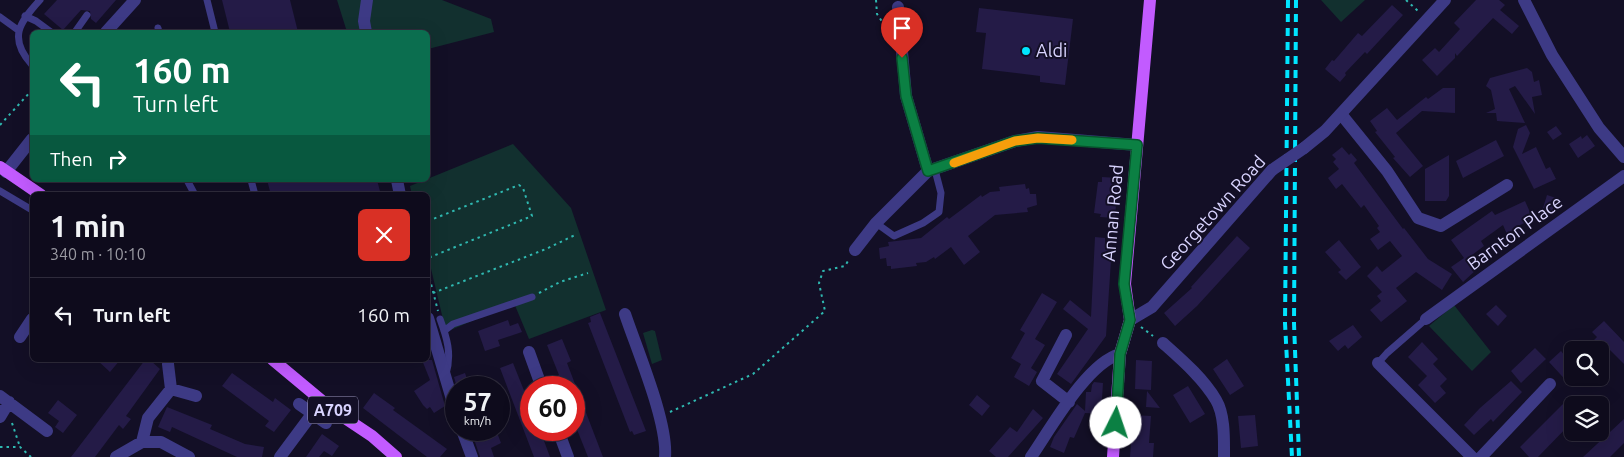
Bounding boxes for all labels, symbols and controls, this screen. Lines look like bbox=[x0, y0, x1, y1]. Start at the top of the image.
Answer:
pin bbox=[881, 7, 923, 58]
icon: arrive bbox=[888, 14, 916, 42]
place label: Aldi bbox=[1036, 40, 1067, 60]
marker: Aldi bbox=[1020, 45, 1032, 57]
icon: left bbox=[50, 50, 115, 115]
text: 160 m bbox=[133, 50, 231, 90]
text: Turn left bbox=[133, 91, 218, 116]
icon: right bbox=[103, 145, 131, 173]
text: Then bbox=[50, 148, 93, 170]
street label: Georgetown Road bbox=[1156, 151, 1269, 274]
street label: Annan Road bbox=[1098, 164, 1126, 262]
street label: Barnton Place bbox=[1463, 191, 1566, 273]
text: 1 min bbox=[50, 209, 126, 243]
button: close bbox=[358, 209, 410, 261]
text: 340 m · 10:10 bbox=[50, 245, 146, 263]
icon: left bbox=[50, 301, 78, 329]
text: Turn left bbox=[93, 304, 171, 326]
text: 160 m bbox=[357, 304, 410, 326]
map controls bbox=[1564, 341, 1609, 441]
button: search bbox=[1564, 341, 1609, 386]
speed limit sign: 60 bbox=[520, 376, 585, 441]
text: 57 bbox=[463, 388, 492, 416]
road number: A709 bbox=[308, 396, 358, 424]
position arrow bbox=[1089, 396, 1141, 448]
button: layers bbox=[1564, 396, 1609, 441]
text: km/h bbox=[464, 414, 491, 427]

